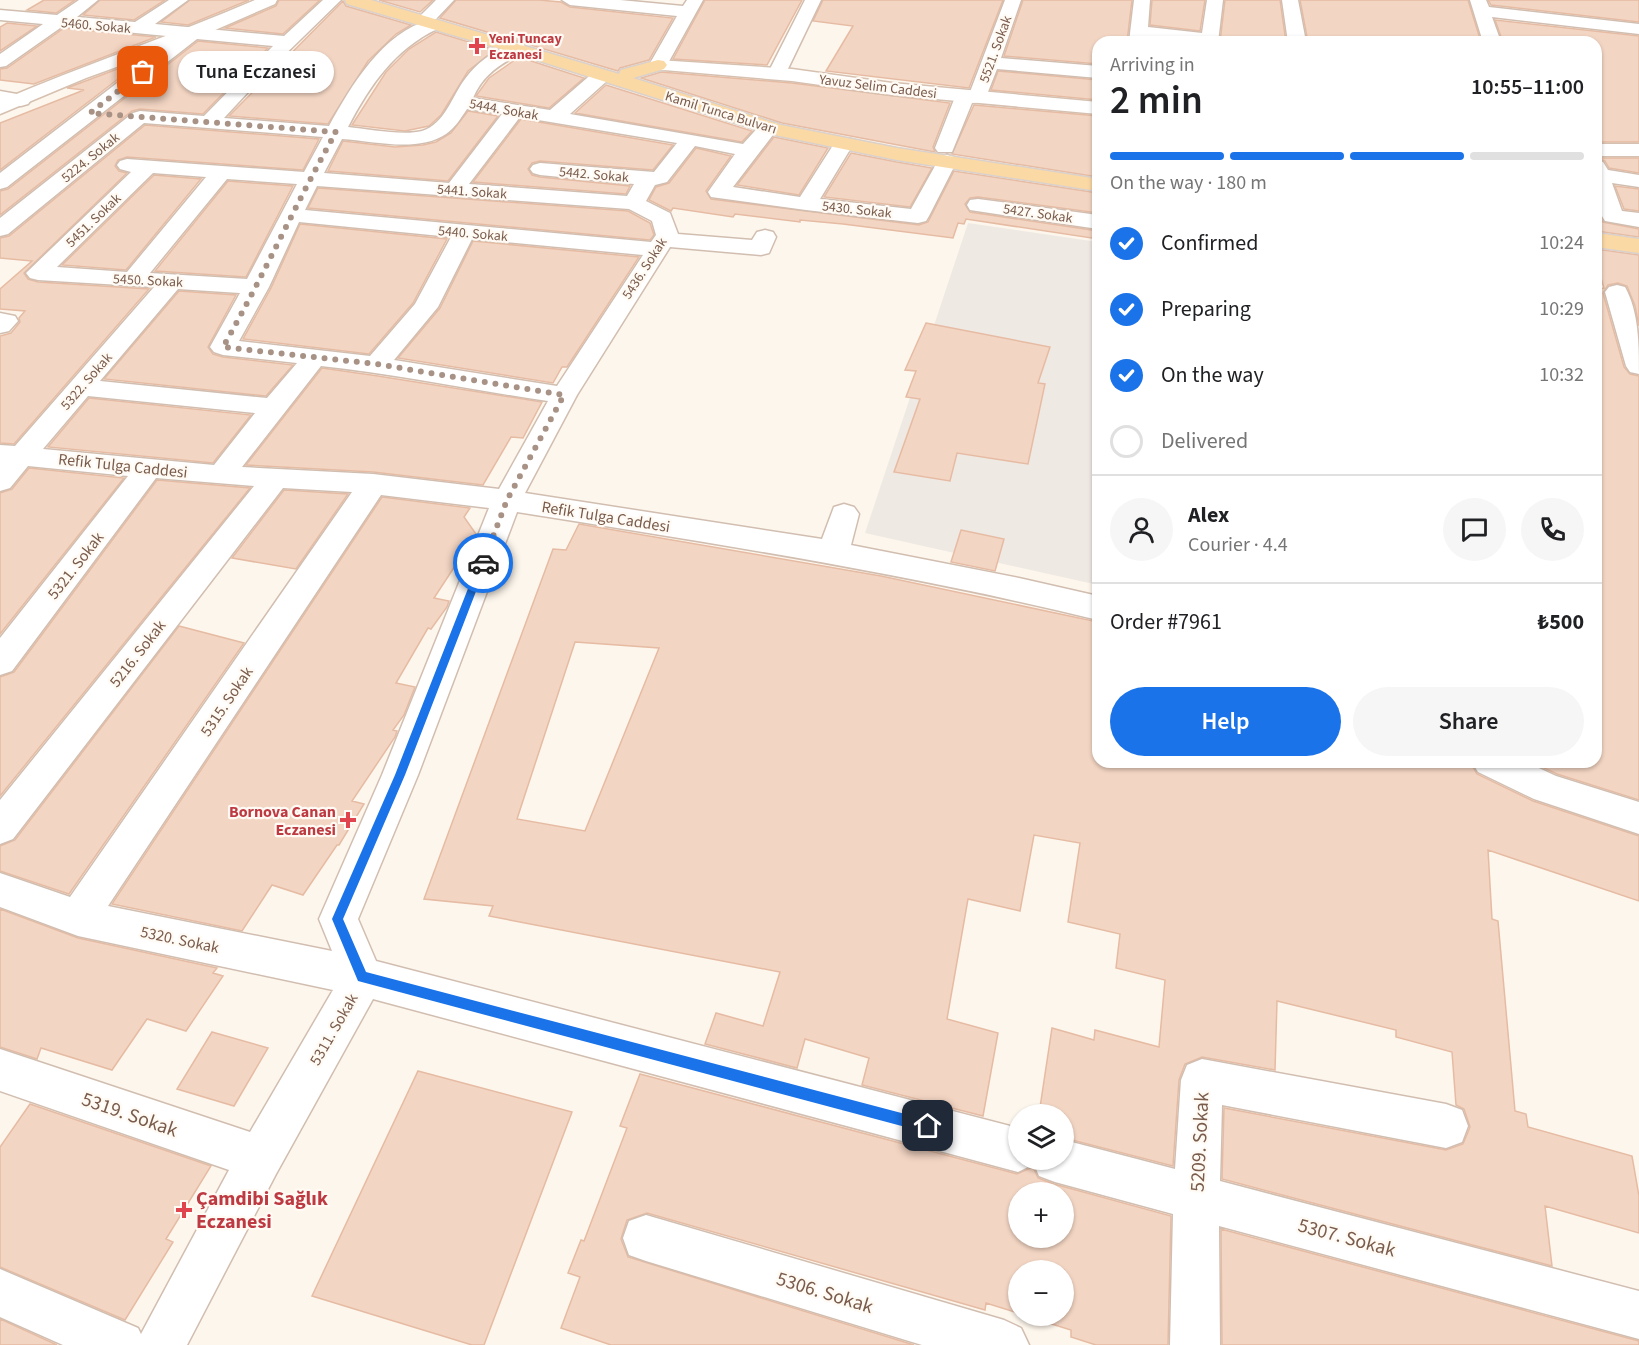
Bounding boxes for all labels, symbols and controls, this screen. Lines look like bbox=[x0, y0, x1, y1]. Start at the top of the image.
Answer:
street label: 5460. Sokak bbox=[60, 13, 132, 39]
street label: 5521. Sokak bbox=[975, 13, 1017, 86]
place label: Yeni Tuncay Eczanesi bbox=[488, 29, 562, 65]
marker: Yeni Tuncay Eczanesi bbox=[470, 39, 484, 53]
pin bbox=[117, 46, 168, 97]
callout: Tuna Eczanesi bbox=[179, 51, 335, 93]
text: Arriving in bbox=[1110, 51, 1195, 79]
icon: bag bbox=[126, 55, 159, 88]
text: Tuna Eczanesi bbox=[196, 58, 316, 86]
street label: Yavuz Selim Caddesi bbox=[817, 70, 938, 104]
text: 10:55–11:00 bbox=[1471, 71, 1584, 103]
text: 2 min bbox=[1110, 73, 1203, 129]
street label: Kamil Tunca Bulvarı bbox=[662, 86, 779, 139]
street label: 5444. Sokak bbox=[468, 94, 540, 126]
street label: 5224. Sokak bbox=[57, 128, 124, 188]
street label: 5442. Sokak bbox=[558, 162, 630, 188]
text: On the way · 180 m bbox=[1110, 169, 1267, 197]
street label: 5441. Sokak bbox=[436, 180, 508, 204]
street label: 5451. Sokak bbox=[62, 189, 126, 252]
street label: 5430. Sokak bbox=[821, 196, 893, 224]
street label: 5427. Sokak bbox=[1002, 199, 1074, 229]
street label: 5440. Sokak bbox=[437, 221, 509, 247]
icon: check bbox=[1110, 227, 1143, 260]
text: Confirmed bbox=[1161, 227, 1258, 259]
text: 10:24 bbox=[1539, 229, 1584, 257]
street label: 5436. Sokak bbox=[617, 234, 672, 303]
street label: 5450. Sokak bbox=[112, 269, 183, 293]
icon: check bbox=[1110, 293, 1143, 326]
text: Preparing bbox=[1161, 293, 1251, 325]
text: 10:29 bbox=[1539, 295, 1584, 323]
street label: 5322. Sokak bbox=[56, 349, 117, 415]
icon: check bbox=[1110, 359, 1143, 392]
text: On the way bbox=[1161, 359, 1264, 391]
text: 10:32 bbox=[1539, 361, 1584, 389]
text: Delivered bbox=[1161, 425, 1248, 457]
street label: Refik Tulga Caddesi bbox=[57, 448, 189, 484]
street label: Refik Tulga Caddesi bbox=[540, 496, 672, 538]
button: person bbox=[1110, 498, 1173, 561]
button: chat bbox=[1443, 498, 1506, 561]
button: phone bbox=[1521, 498, 1584, 561]
text: Alex bbox=[1188, 499, 1229, 531]
street label: 5321. Sokak bbox=[43, 527, 109, 604]
text: Courier · 4.4 bbox=[1188, 531, 1288, 559]
courier bbox=[453, 533, 513, 593]
icon: car bbox=[467, 547, 500, 580]
text: Order #7961 bbox=[1110, 606, 1222, 638]
text: ₺500 bbox=[1538, 606, 1584, 638]
street label: 5216. Sokak bbox=[105, 615, 171, 692]
street label: 5315. Sokak bbox=[195, 662, 258, 741]
button: Help bbox=[1110, 687, 1341, 756]
button: Share bbox=[1353, 687, 1584, 756]
place label: Bornova Canan Eczanesi bbox=[229, 801, 336, 841]
marker: Bornova Canan Eczanesi bbox=[341, 813, 355, 827]
street label: 5320. Sokak bbox=[138, 921, 221, 959]
street label: 5311. Sokak bbox=[304, 989, 363, 1070]
street label: 5319. Sokak bbox=[78, 1085, 182, 1144]
street label: 5209. Sokak bbox=[1183, 1091, 1217, 1193]
pin bbox=[902, 1100, 953, 1151]
map controls bbox=[1008, 1104, 1074, 1326]
button: layers bbox=[1008, 1104, 1074, 1170]
icon: home bbox=[911, 1109, 944, 1142]
button: + bbox=[1008, 1182, 1074, 1248]
place label: Çamdibi Sağlık Eczanesi bbox=[196, 1185, 328, 1236]
marker: Çamdibi Sağlık Eczanesi bbox=[177, 1203, 191, 1217]
street label: 5307. Sokak bbox=[1295, 1212, 1399, 1264]
button: − bbox=[1008, 1260, 1074, 1326]
street label: 5306. Sokak bbox=[773, 1265, 877, 1321]

